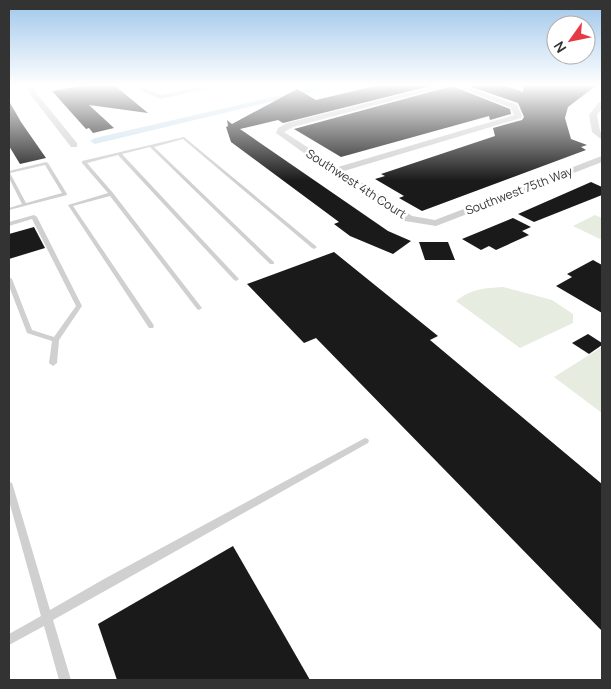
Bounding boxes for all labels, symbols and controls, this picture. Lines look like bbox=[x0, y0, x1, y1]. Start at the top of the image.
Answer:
north arrow bbox=[546, 15, 596, 65]
text: N bbox=[549, 38, 570, 57]
street label: Southwest 4th Court bbox=[303, 145, 410, 223]
street label: Southwest 75th Way bbox=[463, 162, 576, 219]

